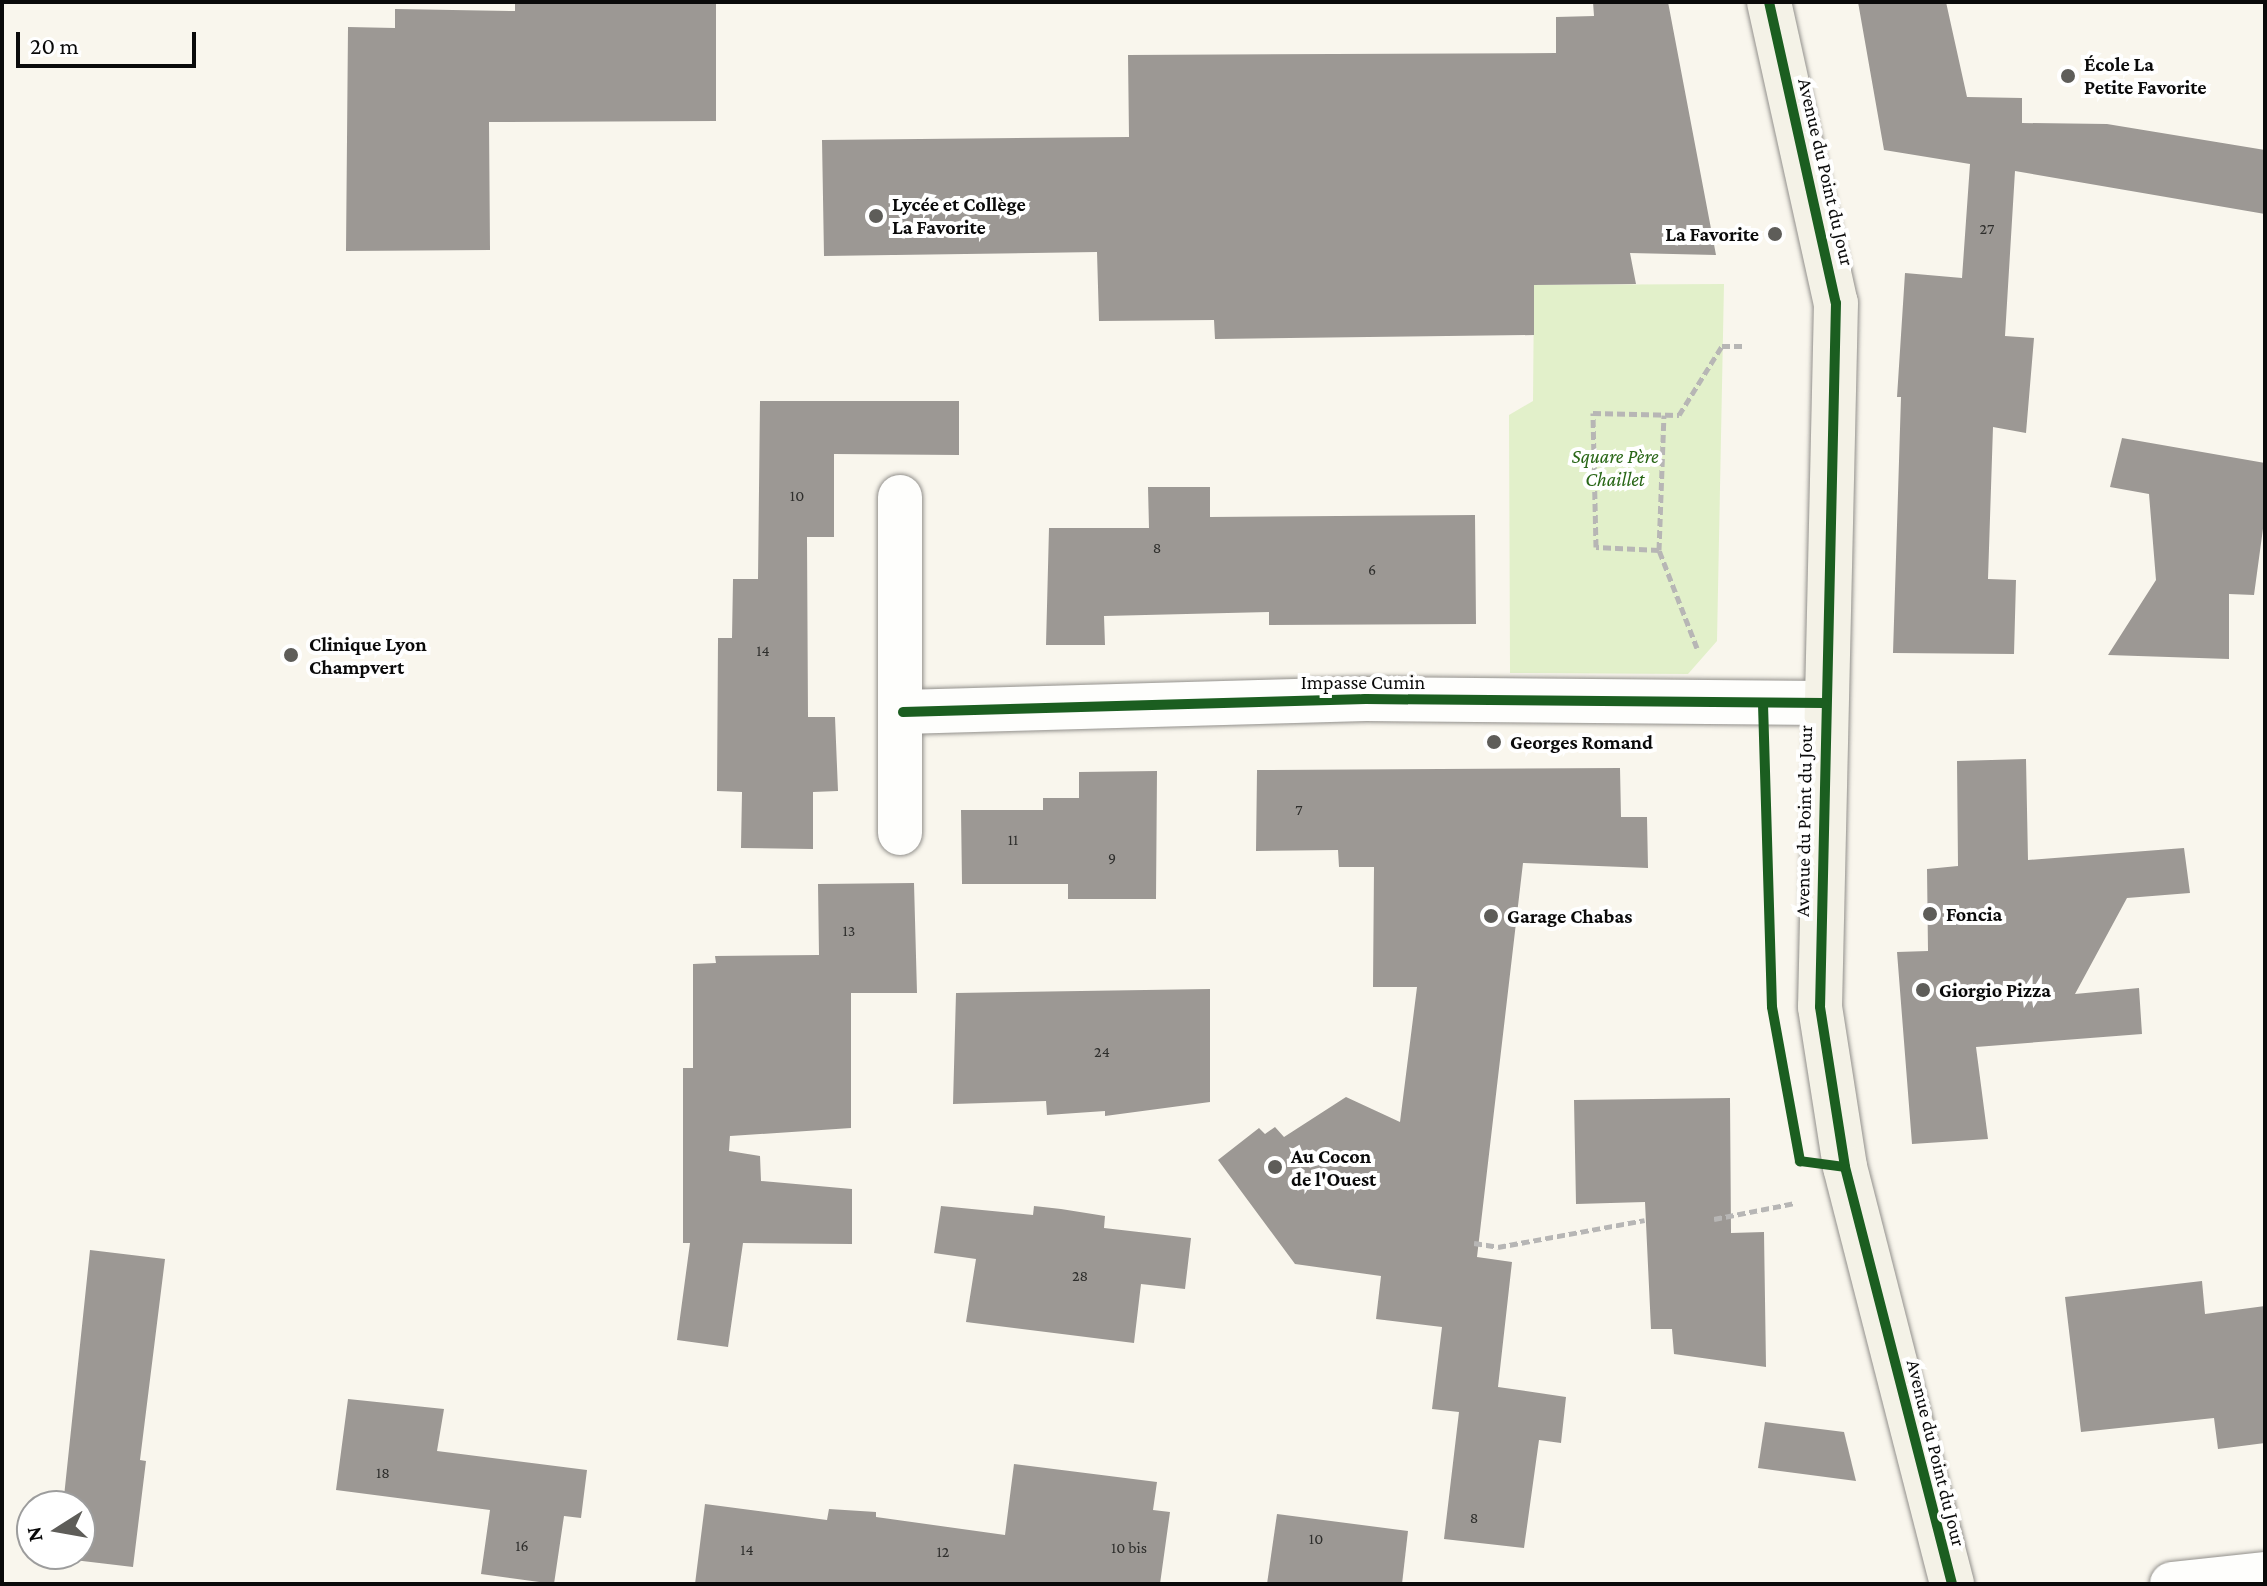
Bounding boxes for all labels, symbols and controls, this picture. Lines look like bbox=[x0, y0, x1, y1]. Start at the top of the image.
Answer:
scale bar bbox=[20, 16, 200, 66]
text: 20 m bbox=[30, 32, 79, 59]
place label: École La Petite Favorite bbox=[2084, 52, 2207, 99]
marker: École La Petite Favorite bbox=[2059, 67, 2077, 85]
street label: Avenue du Point du Jour bbox=[1793, 76, 1859, 268]
place label: Lycée et Collège La Favorite bbox=[892, 192, 1026, 239]
marker: Lycée et Collège La Favorite bbox=[867, 207, 885, 225]
house number: 27 bbox=[1980, 219, 1994, 239]
place label: La Favorite bbox=[1665, 222, 1759, 246]
marker: La Favorite bbox=[1766, 225, 1784, 243]
park label: Square Père Chaillet bbox=[1571, 445, 1659, 492]
house number: 10 bbox=[790, 486, 804, 506]
house number: 8 bbox=[1153, 538, 1161, 558]
house number: 6 bbox=[1368, 560, 1376, 580]
place label: Clinique Lyon Champvert bbox=[309, 632, 427, 679]
house number: 14 bbox=[756, 641, 770, 661]
marker: Clinique Lyon Champvert bbox=[280, 644, 302, 666]
street label: Impasse Cumin bbox=[1301, 670, 1425, 694]
street label: Avenue du Point du Jour bbox=[1790, 725, 1818, 917]
place label: Georges Romand bbox=[1510, 730, 1653, 754]
marker: Georges Romand bbox=[1485, 733, 1503, 751]
house number: 7 bbox=[1295, 800, 1303, 820]
house number: 11 bbox=[1008, 830, 1018, 850]
house number: 9 bbox=[1108, 848, 1116, 868]
place label: Foncia bbox=[1946, 902, 2002, 926]
place label: Garage Chabas bbox=[1507, 904, 1632, 928]
marker: Foncia bbox=[1921, 905, 1939, 923]
marker: Garage Chabas bbox=[1482, 907, 1500, 925]
house number: 13 bbox=[843, 921, 855, 941]
place label: Giorgio Pizza bbox=[1939, 978, 2051, 1002]
marker: Giorgio Pizza bbox=[1914, 981, 1932, 999]
house number: 24 bbox=[1094, 1042, 1110, 1062]
place label: Au Cocon de l'Ouest bbox=[1291, 1144, 1376, 1191]
marker: Au Cocon de l'Ouest bbox=[1266, 1158, 1284, 1176]
house number: 28 bbox=[1072, 1266, 1088, 1286]
street label: Avenue du Point du Jour bbox=[1901, 1357, 1971, 1549]
house number: 18 bbox=[376, 1463, 390, 1483]
north arrow bbox=[16, 1490, 96, 1570]
house number: 8 bbox=[1470, 1508, 1478, 1528]
text: N bbox=[20, 1525, 48, 1544]
house number: 10 bbox=[1309, 1529, 1323, 1549]
house number: 16 bbox=[515, 1536, 529, 1556]
house number: 10 bis bbox=[1111, 1538, 1147, 1558]
house number: 14 bbox=[740, 1540, 754, 1560]
house number: 12 bbox=[937, 1542, 949, 1562]

